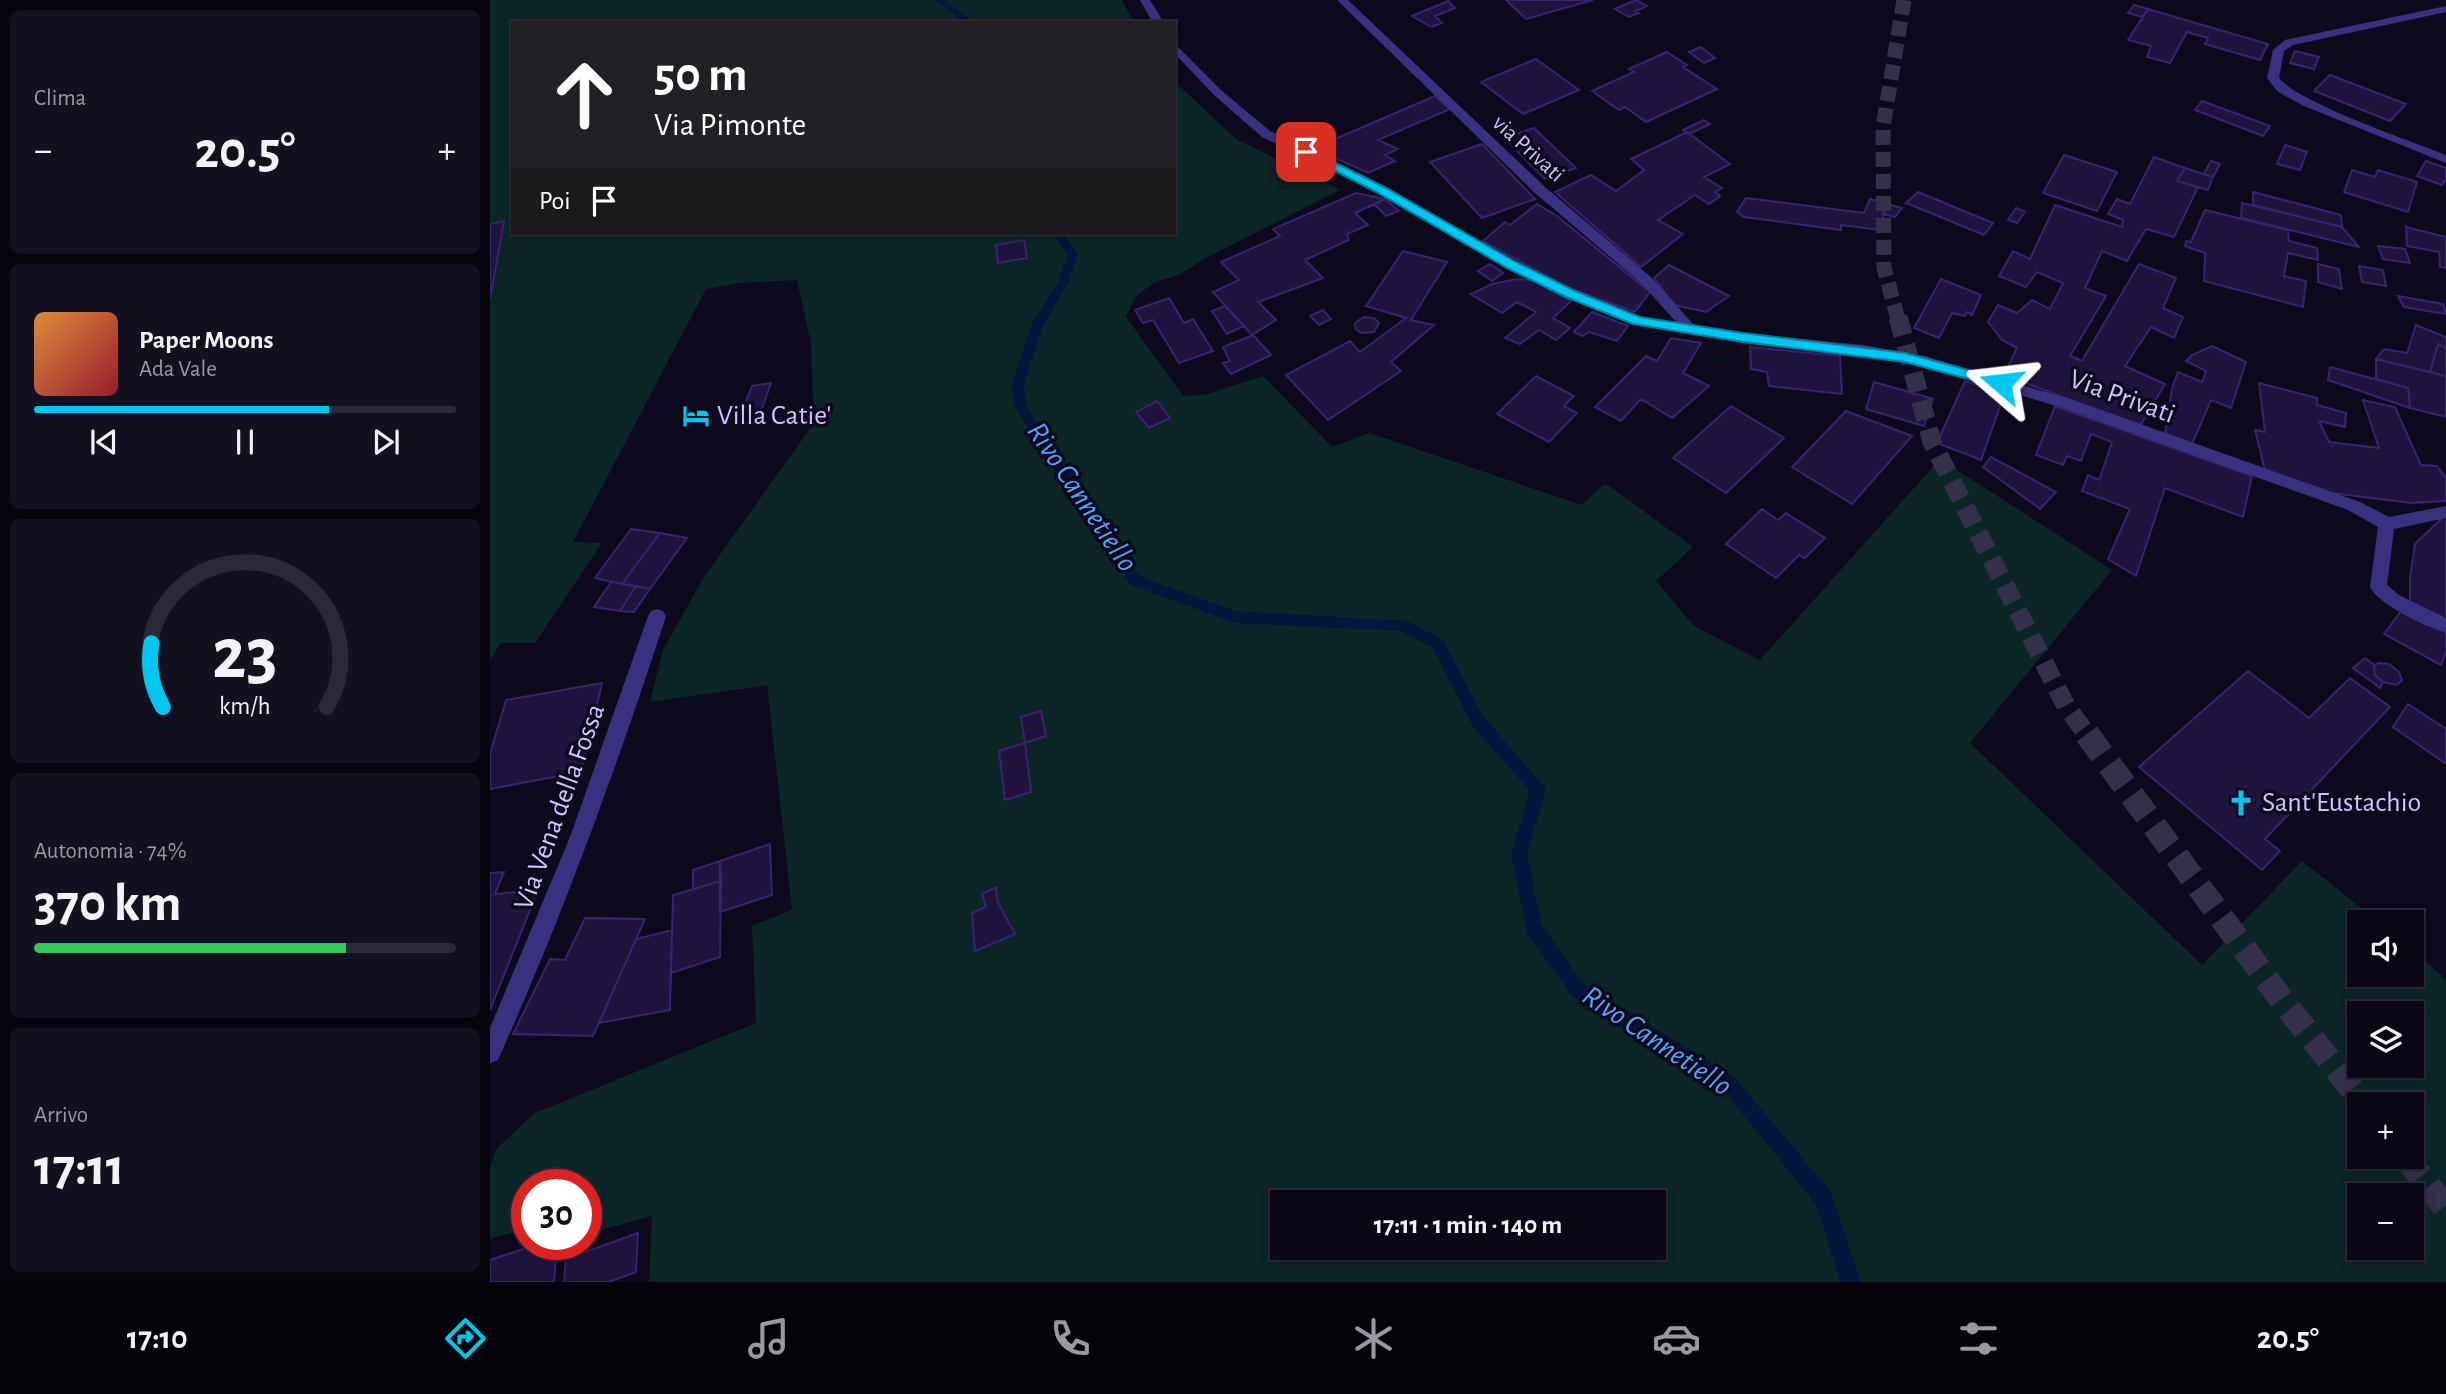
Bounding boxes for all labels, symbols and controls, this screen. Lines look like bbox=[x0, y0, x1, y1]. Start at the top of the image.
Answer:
icon: ahead bbox=[539, 49, 630, 140]
text: 50 m bbox=[654, 51, 748, 100]
text: Clima bbox=[34, 87, 86, 110]
text: Via Pimonte bbox=[654, 109, 806, 141]
street label: via Privati bbox=[1488, 111, 1568, 187]
pin bbox=[1276, 122, 1336, 182]
text: 20.5° bbox=[194, 125, 296, 177]
text: − bbox=[34, 132, 52, 170]
text: + bbox=[438, 132, 456, 170]
icon: arrive bbox=[1287, 133, 1325, 171]
icon: arrive bbox=[585, 182, 623, 220]
text: Poi bbox=[539, 188, 571, 214]
text: Paper Moons bbox=[139, 327, 274, 353]
position arrow bbox=[1964, 346, 2038, 420]
text: Ada Vale bbox=[139, 358, 217, 381]
street label: Via Privati bbox=[2065, 365, 2179, 429]
hotel icon: Villa Catie' bbox=[681, 401, 711, 431]
place label: Villa Catie' bbox=[717, 402, 831, 430]
water label: Rivo Cannetiello bbox=[1021, 417, 1143, 577]
icon: previous bbox=[85, 423, 123, 461]
icon: pause bbox=[226, 423, 264, 461]
icon: next bbox=[367, 423, 405, 461]
text: 23 bbox=[212, 619, 278, 692]
text: km/h bbox=[219, 694, 271, 719]
street label: Via Vena della Fossa bbox=[510, 700, 610, 914]
church icon: Sant'Eustachio bbox=[2226, 788, 2256, 818]
place label: Sant'Eustachio bbox=[2262, 789, 2421, 817]
text: Autonomia · 74% bbox=[34, 840, 187, 863]
text: 370 km bbox=[34, 878, 182, 930]
map controls bbox=[2347, 910, 2424, 1260]
button: sound bbox=[2347, 910, 2424, 987]
water label: Rivo Cannetiello bbox=[1577, 980, 1737, 1102]
button: layers bbox=[2347, 1001, 2424, 1078]
button: + bbox=[2347, 1092, 2424, 1169]
text: Arrivo bbox=[34, 1104, 88, 1127]
text: 17:11 bbox=[34, 1142, 125, 1194]
speed limit sign: 30 bbox=[511, 1169, 602, 1260]
button: − bbox=[2347, 1183, 2424, 1260]
text: 17:11 · 1 min · 140 m bbox=[1374, 1212, 1562, 1238]
icon: directions bbox=[441, 1314, 490, 1363]
icon: music bbox=[744, 1314, 793, 1363]
icon: phone bbox=[1046, 1314, 1095, 1363]
icon: climate bbox=[1349, 1314, 1398, 1363]
icon: car bbox=[1652, 1314, 1701, 1363]
icon: filters bbox=[1954, 1314, 2003, 1363]
text: 17:10 bbox=[127, 1322, 188, 1354]
text: 20.5° bbox=[2257, 1322, 2319, 1354]

